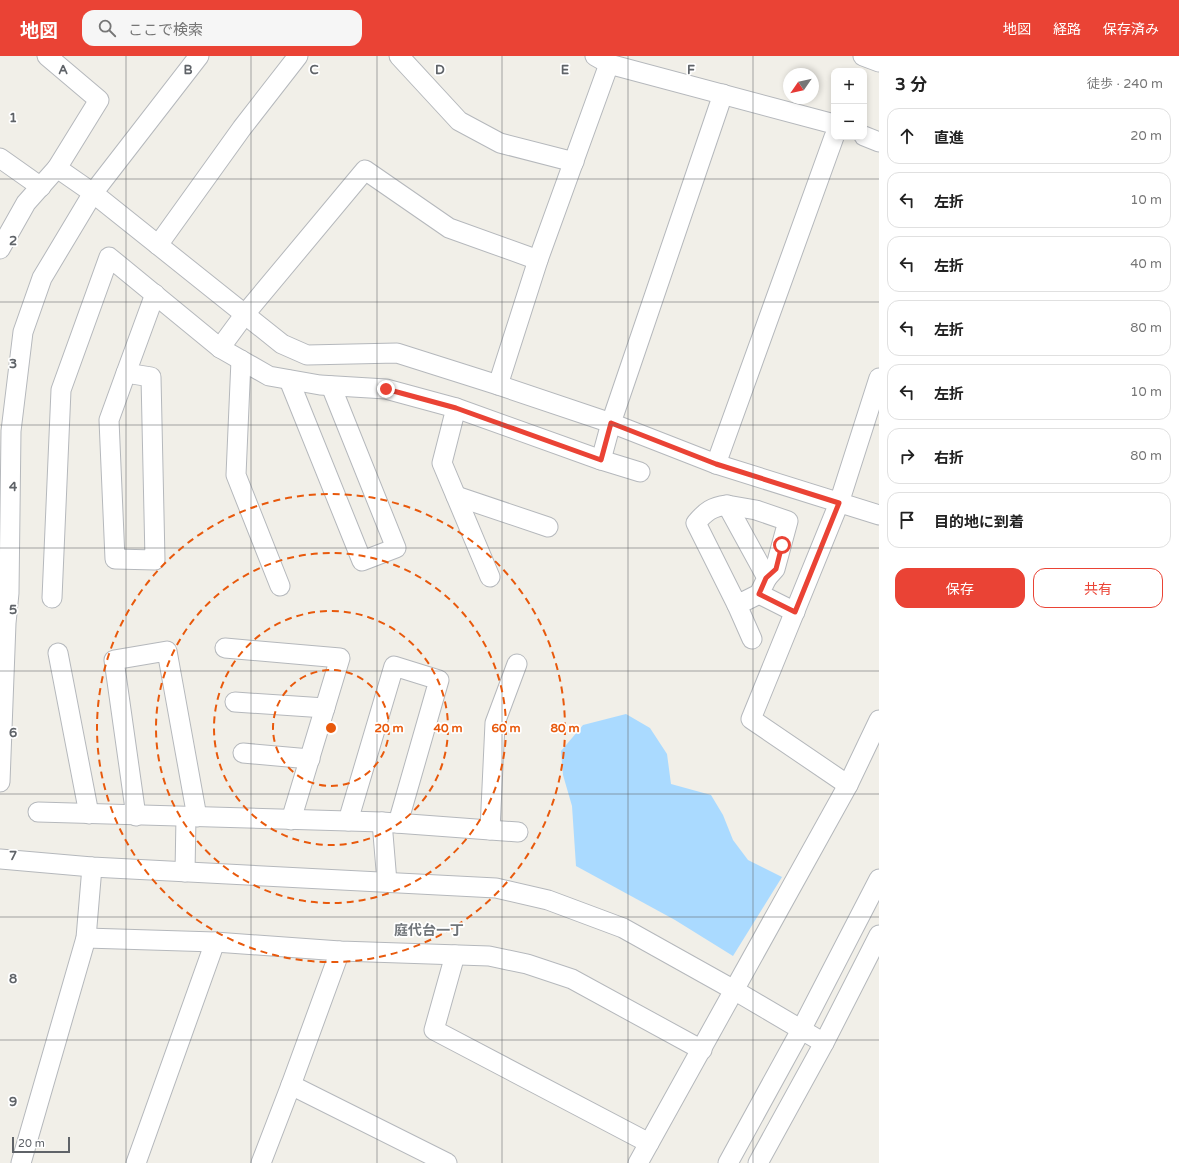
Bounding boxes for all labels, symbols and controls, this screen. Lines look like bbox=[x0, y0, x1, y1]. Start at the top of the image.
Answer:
search box bbox=[82, 10, 362, 46]
icon: search bbox=[96, 17, 118, 39]
text: 地図 bbox=[20, 20, 58, 42]
text: ここで検索 bbox=[128, 21, 203, 39]
text: 地図 bbox=[1003, 21, 1031, 38]
text: 経路 bbox=[1053, 21, 1081, 38]
text: 保存済み bbox=[1103, 21, 1159, 38]
text: A bbox=[58, 62, 68, 78]
text: B bbox=[183, 62, 193, 78]
text: C bbox=[309, 62, 319, 78]
text: D bbox=[435, 62, 445, 78]
text: E bbox=[561, 62, 569, 78]
text: F bbox=[687, 62, 695, 78]
north arrow bbox=[783, 68, 819, 104]
map controls bbox=[831, 68, 867, 140]
button: + bbox=[831, 68, 867, 104]
text: 3 分 bbox=[895, 74, 927, 95]
text: 徒歩 · 240 m bbox=[1087, 76, 1163, 92]
button: − bbox=[831, 104, 867, 140]
text: 1 bbox=[9, 110, 17, 126]
icon: ahead bbox=[896, 125, 918, 147]
text: 20 m bbox=[1130, 128, 1162, 144]
text: 直進 bbox=[934, 129, 964, 147]
icon: left bbox=[896, 189, 918, 211]
text: 10 m bbox=[1130, 192, 1162, 208]
text: 左折 bbox=[934, 193, 964, 211]
text: 2 bbox=[9, 233, 17, 249]
icon: left bbox=[896, 253, 918, 275]
text: 40 m bbox=[1130, 256, 1162, 272]
text: 左折 bbox=[934, 257, 964, 275]
icon: left bbox=[896, 317, 918, 339]
text: 80 m bbox=[1130, 320, 1162, 336]
text: 左折 bbox=[934, 321, 964, 339]
text: 3 bbox=[9, 356, 17, 372]
route end bbox=[377, 380, 395, 398]
icon: left bbox=[896, 381, 918, 403]
text: 10 m bbox=[1130, 384, 1162, 400]
text: 左折 bbox=[934, 385, 964, 403]
icon: right bbox=[896, 445, 918, 467]
text: 80 m bbox=[1130, 448, 1162, 464]
text: 右折 bbox=[934, 449, 964, 467]
text: 4 bbox=[9, 479, 18, 495]
icon: arrive bbox=[896, 509, 918, 531]
text: 目的地に到着 bbox=[934, 513, 1024, 531]
route start bbox=[773, 536, 791, 554]
button: 保存 bbox=[895, 568, 1025, 608]
button: 共有 bbox=[1033, 568, 1163, 608]
text: 5 bbox=[9, 602, 17, 618]
centre of rings bbox=[324, 721, 338, 735]
text: 20 m bbox=[374, 721, 404, 735]
text: 40 m bbox=[433, 721, 463, 735]
text: 60 m bbox=[491, 721, 521, 735]
text: 80 m bbox=[550, 721, 580, 735]
text: 6 bbox=[9, 725, 17, 741]
text: 7 bbox=[9, 848, 17, 864]
district label: 庭代台一丁 bbox=[394, 922, 464, 939]
text: 8 bbox=[9, 971, 17, 987]
text: 9 bbox=[9, 1094, 17, 1110]
scale bar bbox=[12, 1135, 70, 1154]
text: 20 m bbox=[18, 1137, 45, 1150]

